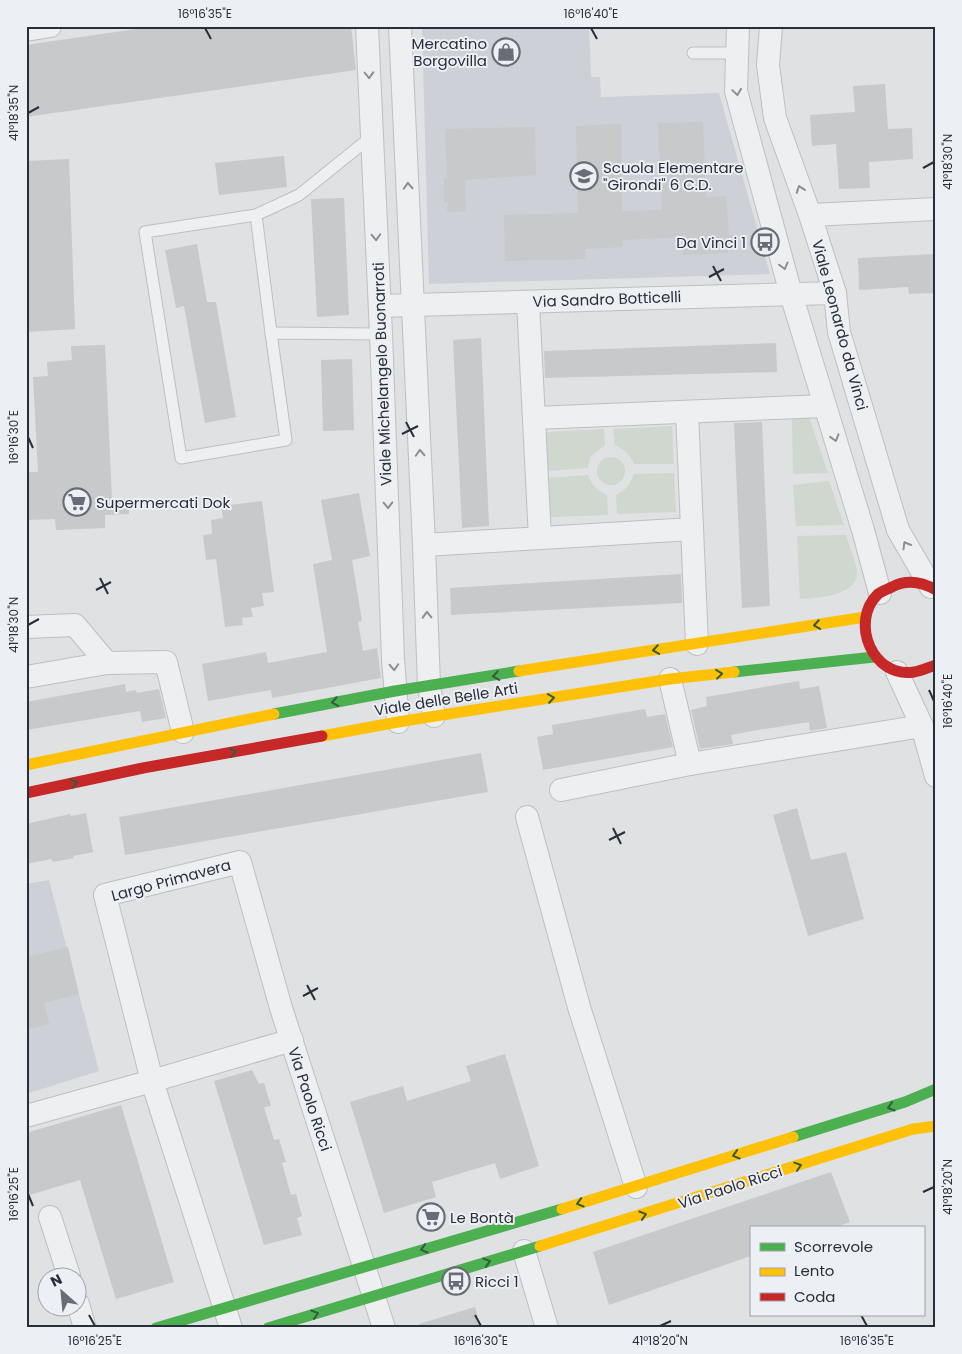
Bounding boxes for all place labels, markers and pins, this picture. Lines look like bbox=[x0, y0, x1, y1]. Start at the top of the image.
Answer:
place label: Mercatino Borgovilla bbox=[412, 33, 487, 71]
shop icon: Mercatino Borgovilla bbox=[491, 37, 521, 67]
place label: Scuola Elementare "Girondi" 6 C.D. bbox=[603, 157, 743, 195]
school or university icon: Scuola Elementare "Girondi" 6 C.D. bbox=[569, 161, 599, 191]
bus stop icon: Da Vinci 1 bbox=[750, 227, 780, 257]
place label: Da Vinci 1 bbox=[676, 232, 746, 253]
supermarket icon: Supermercati Dok bbox=[62, 487, 92, 517]
place label: Supermercati Dok bbox=[96, 492, 230, 513]
supermarket icon: Le Bontà bbox=[416, 1202, 446, 1232]
place label: Le Bontà bbox=[450, 1207, 514, 1228]
bus stop icon: Ricci 1 bbox=[441, 1266, 471, 1296]
place label: Ricci 1 bbox=[475, 1271, 519, 1292]

